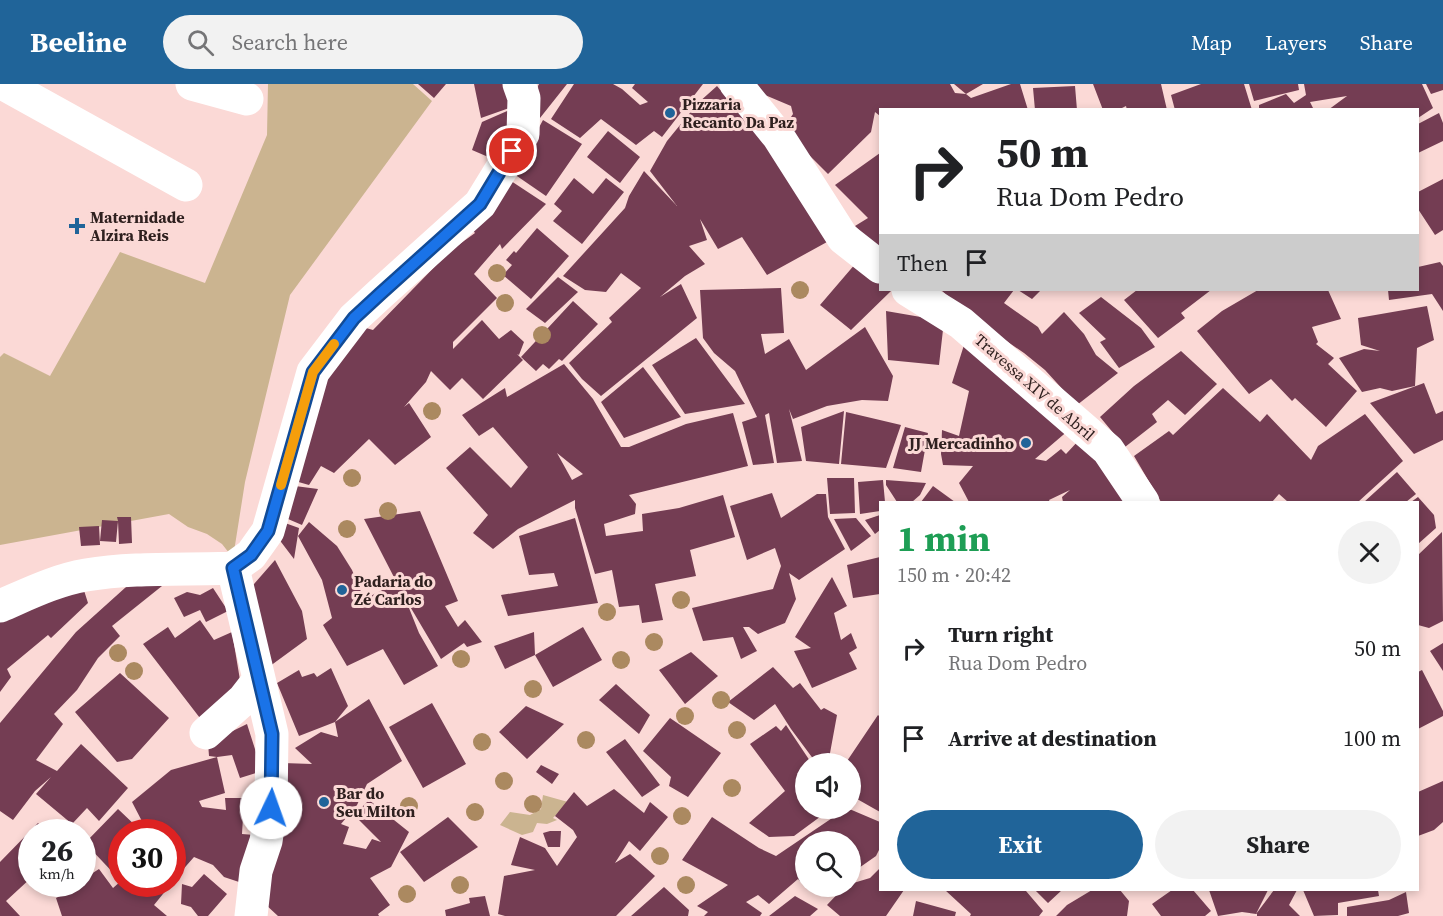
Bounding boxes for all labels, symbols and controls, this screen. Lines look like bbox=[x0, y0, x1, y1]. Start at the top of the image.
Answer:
search box bbox=[163, 15, 583, 69]
text: Beeline bbox=[30, 23, 127, 61]
icon: search bbox=[184, 26, 217, 59]
text: Search here bbox=[232, 27, 348, 57]
text: Map bbox=[1191, 28, 1232, 57]
text: Layers bbox=[1265, 28, 1327, 57]
text: Share bbox=[1360, 28, 1413, 57]
place label: Pizzaria Recanto Da Paz bbox=[682, 93, 795, 133]
marker: Pizzaria Recanto Da Paz bbox=[663, 106, 677, 120]
text: 50 m bbox=[996, 123, 1089, 181]
pin bbox=[486, 125, 537, 176]
icon: right bbox=[897, 132, 975, 210]
icon: arrive bbox=[495, 134, 528, 167]
text: Rua Dom Pedro bbox=[996, 178, 1184, 215]
place label: Maternidade Alzira Reis bbox=[90, 206, 185, 246]
marker: Maternidade Alzira Reis bbox=[68, 217, 86, 235]
icon: arrive bbox=[960, 246, 993, 279]
text: Then bbox=[897, 248, 948, 278]
street label: Travessa XIV de Abril bbox=[970, 329, 1100, 446]
place label: JJ Mercadinho bbox=[908, 432, 1014, 454]
marker: JJ Mercadinho bbox=[1019, 436, 1033, 450]
text: 1 min bbox=[897, 514, 990, 563]
button: close bbox=[1338, 521, 1401, 584]
text: 150 m · 20:42 bbox=[897, 561, 1011, 589]
place label: Padaria do Zé Carlos bbox=[354, 570, 433, 610]
marker: Padaria do Zé Carlos bbox=[335, 583, 349, 597]
text: Turn right bbox=[948, 619, 1053, 649]
icon: right bbox=[897, 632, 930, 665]
text: 50 m bbox=[1354, 633, 1401, 663]
text: Rua Dom Pedro bbox=[948, 649, 1087, 677]
icon: arrive bbox=[897, 722, 930, 755]
text: Arrive at destination bbox=[948, 723, 1157, 753]
text: 100 m bbox=[1343, 723, 1401, 753]
map controls bbox=[795, 753, 861, 897]
button: sound bbox=[795, 753, 861, 819]
position arrow bbox=[239, 776, 303, 840]
place label: Bar do Seu Milton bbox=[336, 782, 415, 822]
marker: Bar do Seu Milton bbox=[317, 795, 331, 809]
button: Exit bbox=[897, 810, 1143, 879]
button: Share bbox=[1155, 810, 1401, 879]
speed limit sign: 30 bbox=[108, 819, 186, 897]
text: 26 bbox=[41, 830, 73, 871]
button: search bbox=[795, 831, 861, 897]
text: km/h bbox=[39, 863, 75, 884]

